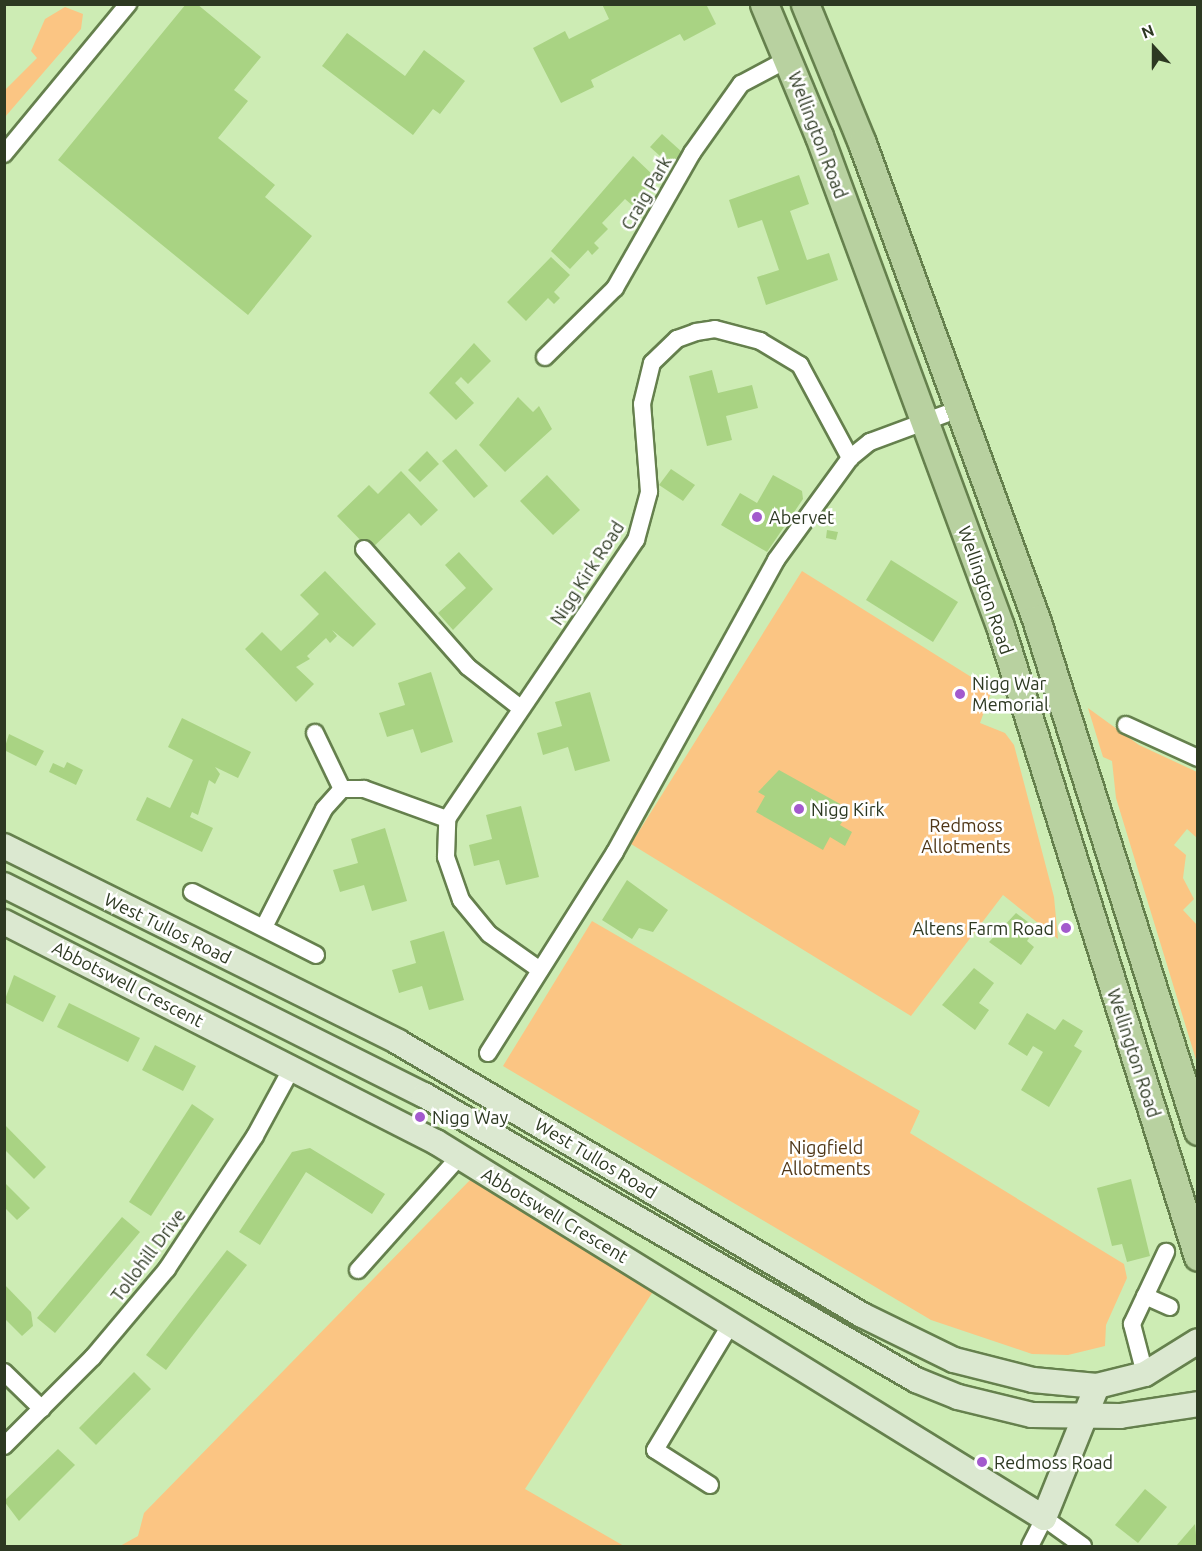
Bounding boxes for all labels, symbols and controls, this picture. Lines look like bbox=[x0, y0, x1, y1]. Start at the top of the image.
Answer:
north arrow bbox=[1124, 18, 1184, 78]
text: N bbox=[1139, 21, 1156, 42]
street label: Wellington Road bbox=[784, 68, 852, 202]
street label: Craig Park bbox=[616, 152, 676, 234]
place label: Abervet bbox=[769, 506, 834, 528]
marker: Abervet bbox=[750, 510, 764, 524]
street label: Nigg Kirk Road bbox=[545, 517, 629, 629]
street label: Wellington Road bbox=[954, 523, 1018, 657]
place label: Nigg War Memorial bbox=[972, 673, 1049, 716]
marker: Nigg War Memorial bbox=[953, 687, 967, 701]
place label: Nigg Kirk bbox=[811, 798, 885, 820]
marker: Nigg Kirk bbox=[792, 802, 806, 816]
park label: Redmoss Allotments bbox=[921, 815, 1011, 858]
street label: West Tullos Road bbox=[101, 888, 235, 968]
place label: Altens Farm Road bbox=[912, 917, 1054, 939]
marker: Altens Farm Road bbox=[1059, 921, 1073, 935]
street label: Abbotswell Crescent bbox=[49, 937, 207, 1031]
street label: Wellington Road bbox=[1103, 986, 1165, 1120]
place label: Nigg Way bbox=[432, 1106, 508, 1128]
marker: Nigg Way bbox=[413, 1110, 427, 1124]
street label: West Tullos Road bbox=[531, 1113, 661, 1203]
park label: Niggfield Allotments bbox=[781, 1137, 871, 1180]
street label: Abbotswell Crescent bbox=[478, 1163, 632, 1267]
street label: Tollohill Drive bbox=[106, 1204, 190, 1306]
place label: Redmoss Road bbox=[994, 1451, 1113, 1473]
marker: Redmoss Road bbox=[975, 1455, 989, 1469]

